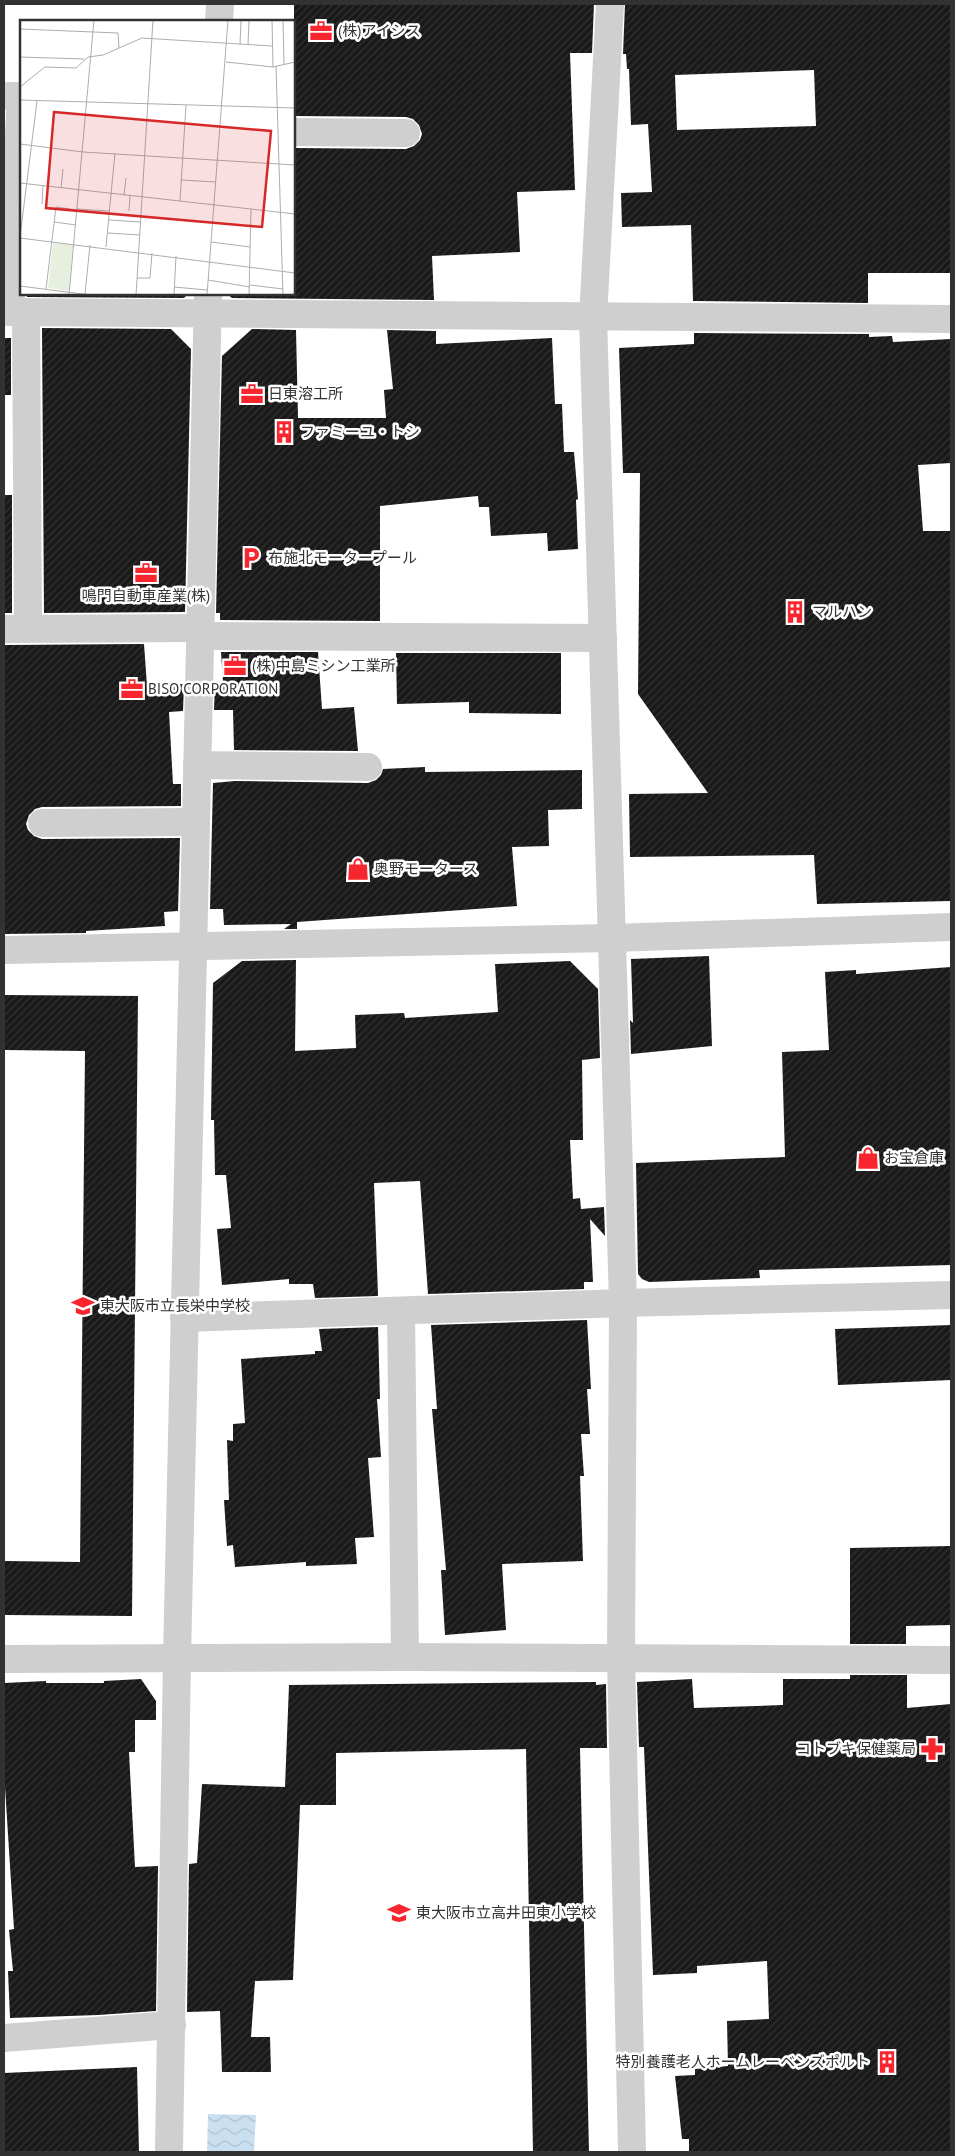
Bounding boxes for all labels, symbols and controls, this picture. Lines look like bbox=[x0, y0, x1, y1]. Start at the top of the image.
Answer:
office icon: (株)アイシス bbox=[308, 18, 334, 44]
inset map bbox=[20, 20, 295, 295]
place label: (株)アイシス bbox=[338, 21, 421, 40]
office icon: 日東溶工所 bbox=[239, 381, 265, 407]
place label: 日東溶工所 bbox=[268, 384, 343, 403]
building icon: ファミーユ・トシ bbox=[271, 419, 297, 445]
place label: ファミーユ・トシ bbox=[300, 422, 420, 441]
parking icon: 布施北モータープール bbox=[238, 545, 264, 571]
place label: 布施北モータープール bbox=[268, 548, 417, 567]
office icon: 鳴門自動車産業(株) bbox=[133, 560, 159, 586]
place label: 鳴門自動車産業(株) bbox=[82, 586, 210, 605]
building icon: マルハン bbox=[782, 599, 808, 625]
place label: マルハン bbox=[812, 602, 872, 621]
office icon: (株)中島ミシン工業所 bbox=[222, 653, 248, 679]
place label: (株)中島ミシン工業所 bbox=[252, 656, 395, 675]
office icon: BISO CORPORATION bbox=[119, 676, 145, 702]
place label: BISO CORPORATION bbox=[148, 679, 278, 698]
shop icon: 奥野モータース bbox=[345, 856, 371, 882]
place label: 奥野モータース bbox=[374, 859, 478, 878]
shop icon: お宝倉庫 bbox=[855, 1145, 881, 1171]
place label: お宝倉庫 bbox=[884, 1148, 944, 1167]
school or university icon: 東大阪市立長栄中学校 bbox=[70, 1293, 96, 1319]
place label: 東大阪市立長栄中学校 bbox=[100, 1296, 250, 1315]
pharmacy icon: コトブキ保健薬局 bbox=[919, 1736, 945, 1762]
place label: コトブキ保健薬局 bbox=[796, 1739, 916, 1758]
school or university icon: 東大阪市立高井田東小学校 bbox=[386, 1900, 412, 1926]
place label: 東大阪市立高井田東小学校 bbox=[416, 1903, 596, 1922]
building icon: 特別養護老人ホームレーベンズポルト bbox=[874, 2049, 900, 2075]
place label: 特別養護老人ホームレーベンズポルト bbox=[616, 2052, 870, 2071]

